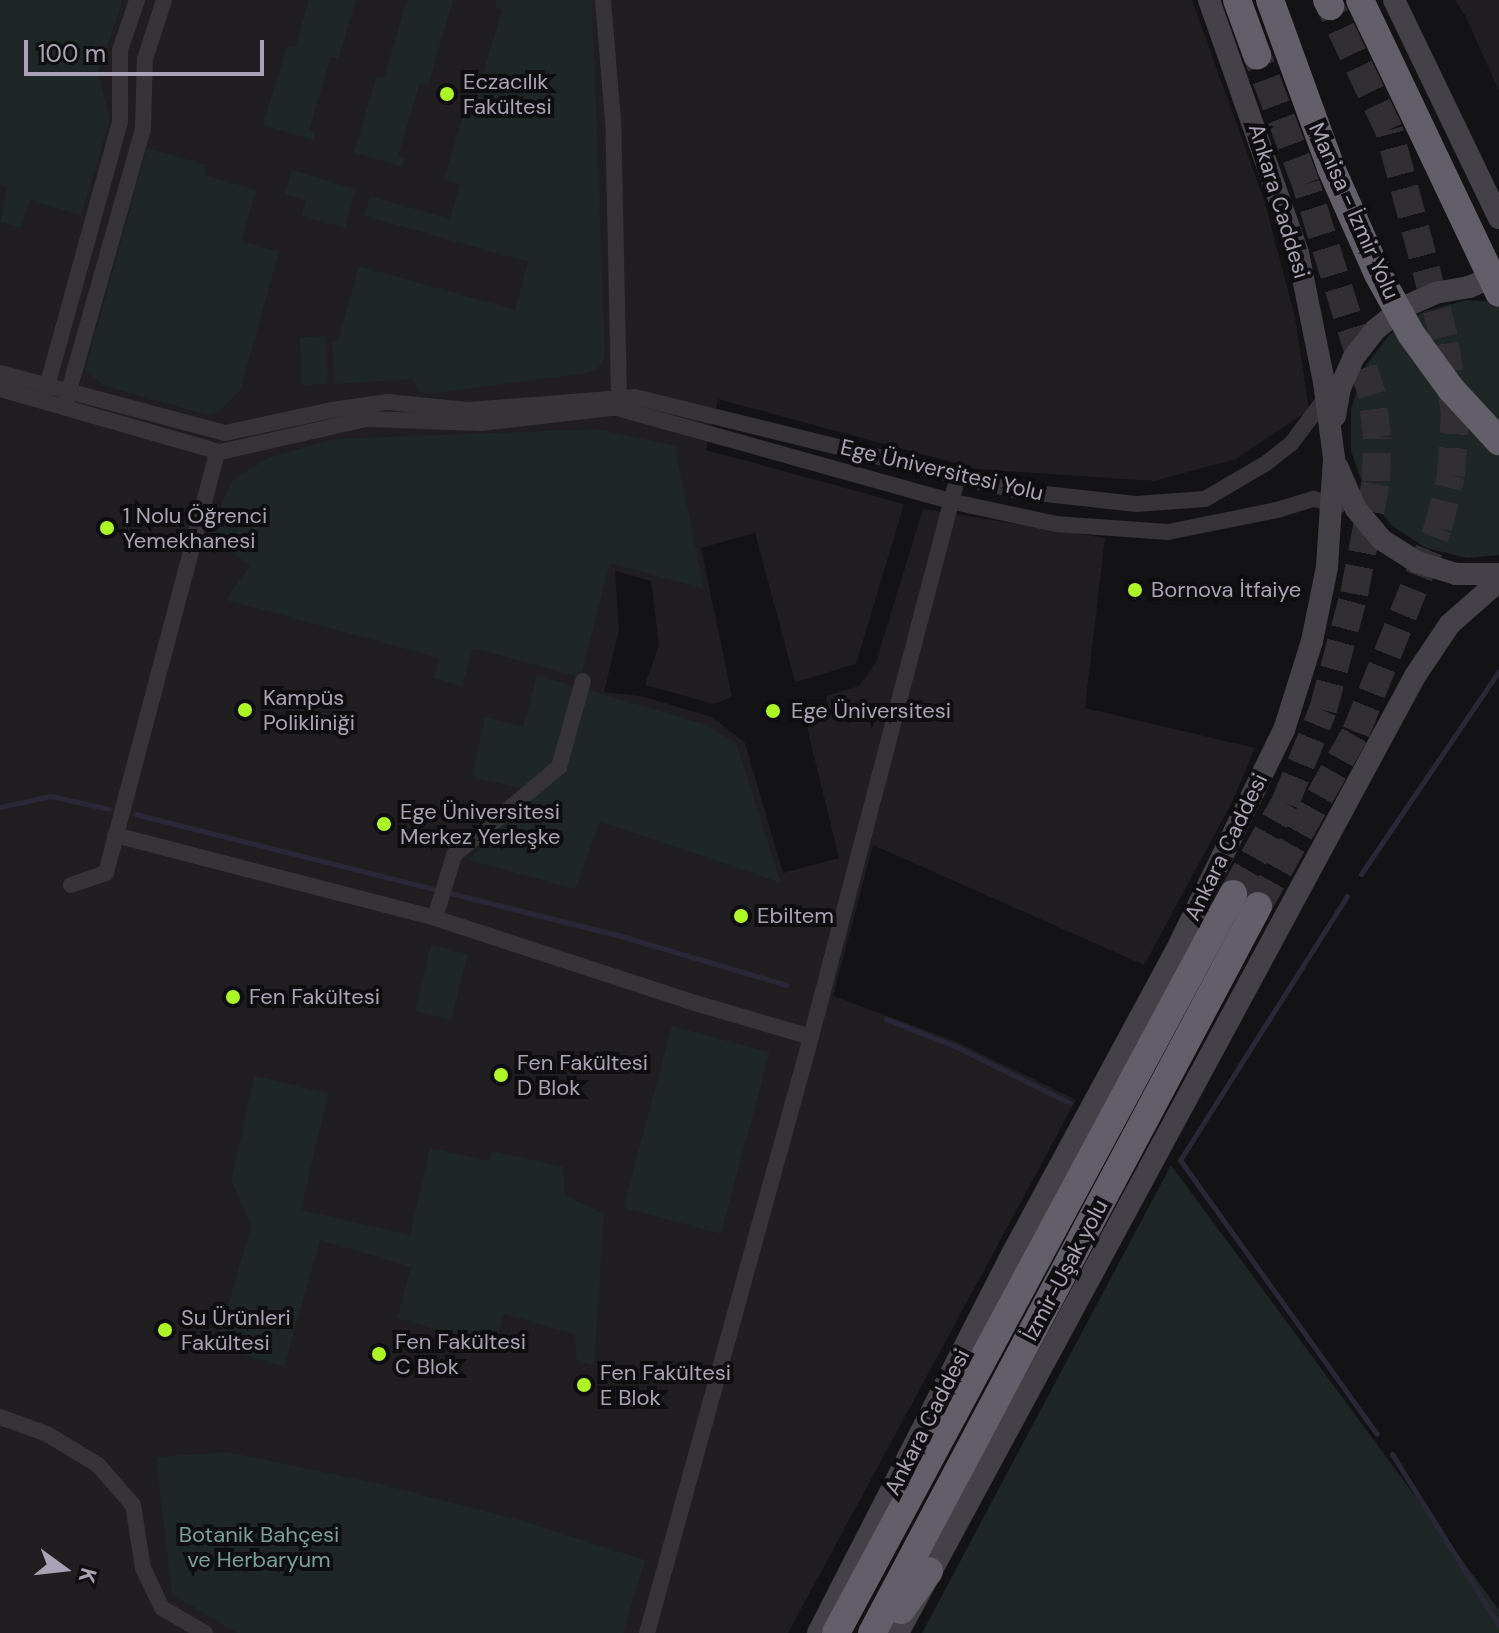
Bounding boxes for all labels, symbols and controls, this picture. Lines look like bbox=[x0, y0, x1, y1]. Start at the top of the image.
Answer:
scale bar bbox=[28, 24, 268, 74]
text: 100 m bbox=[38, 38, 106, 69]
place label: Eczacılık Fakültesi bbox=[463, 68, 552, 120]
marker: Eczacılık Fakültesi bbox=[438, 85, 456, 103]
street label: Manisa - İzmir Yolu bbox=[1303, 119, 1405, 303]
street label: Ankara Caddesi bbox=[1243, 120, 1315, 282]
street label: Ege Üniversitesi Yolu bbox=[838, 434, 1046, 506]
place label: 1 Nolu Öğrenci Yemekhanesi bbox=[123, 502, 267, 554]
marker: 1 Nolu Öğrenci Yemekhanesi bbox=[98, 519, 116, 537]
place label: Bornova İtfaiye bbox=[1151, 577, 1301, 603]
marker: Bornova İtfaiye bbox=[1126, 581, 1144, 599]
place label: Kampüs Polikliniği bbox=[263, 684, 355, 736]
place label: Ege Üniversitesi bbox=[791, 698, 951, 724]
marker: Kampüs Polikliniği bbox=[234, 699, 256, 721]
marker: Ege Üniversitesi bbox=[762, 700, 784, 722]
street label: Ankara Caddesi bbox=[1179, 769, 1273, 925]
place label: Ege Üniversitesi Merkez Yerleşke bbox=[400, 798, 561, 850]
marker: Ege Üniversitesi Merkez Yerleşke bbox=[375, 815, 393, 833]
place label: Ebiltem bbox=[757, 903, 834, 929]
marker: Ebiltem bbox=[732, 907, 750, 925]
place label: Fen Fakültesi bbox=[249, 984, 380, 1010]
marker: Fen Fakültesi bbox=[224, 988, 242, 1006]
place label: Fen Fakültesi D Blok bbox=[517, 1049, 648, 1100]
marker: Fen Fakültesi D Blok bbox=[492, 1066, 510, 1084]
street label: İzmir-Uşak yolu bbox=[1017, 1195, 1113, 1345]
place label: Su Ürünleri Fakültesi bbox=[181, 1304, 291, 1356]
marker: Su Ürünleri Fakültesi bbox=[156, 1321, 174, 1339]
place label: Fen Fakültesi C Blok bbox=[395, 1328, 526, 1380]
marker: Fen Fakültesi C Blok bbox=[370, 1345, 388, 1363]
street label: Ankara Caddesi bbox=[879, 1345, 975, 1499]
place label: Fen Fakültesi E Blok bbox=[600, 1359, 731, 1410]
marker: Fen Fakültesi E Blok bbox=[575, 1376, 593, 1394]
park label: Botanik Bahçesi ve Herbaryum bbox=[179, 1521, 339, 1572]
north arrow bbox=[24, 1529, 104, 1609]
text: K bbox=[72, 1565, 104, 1586]

